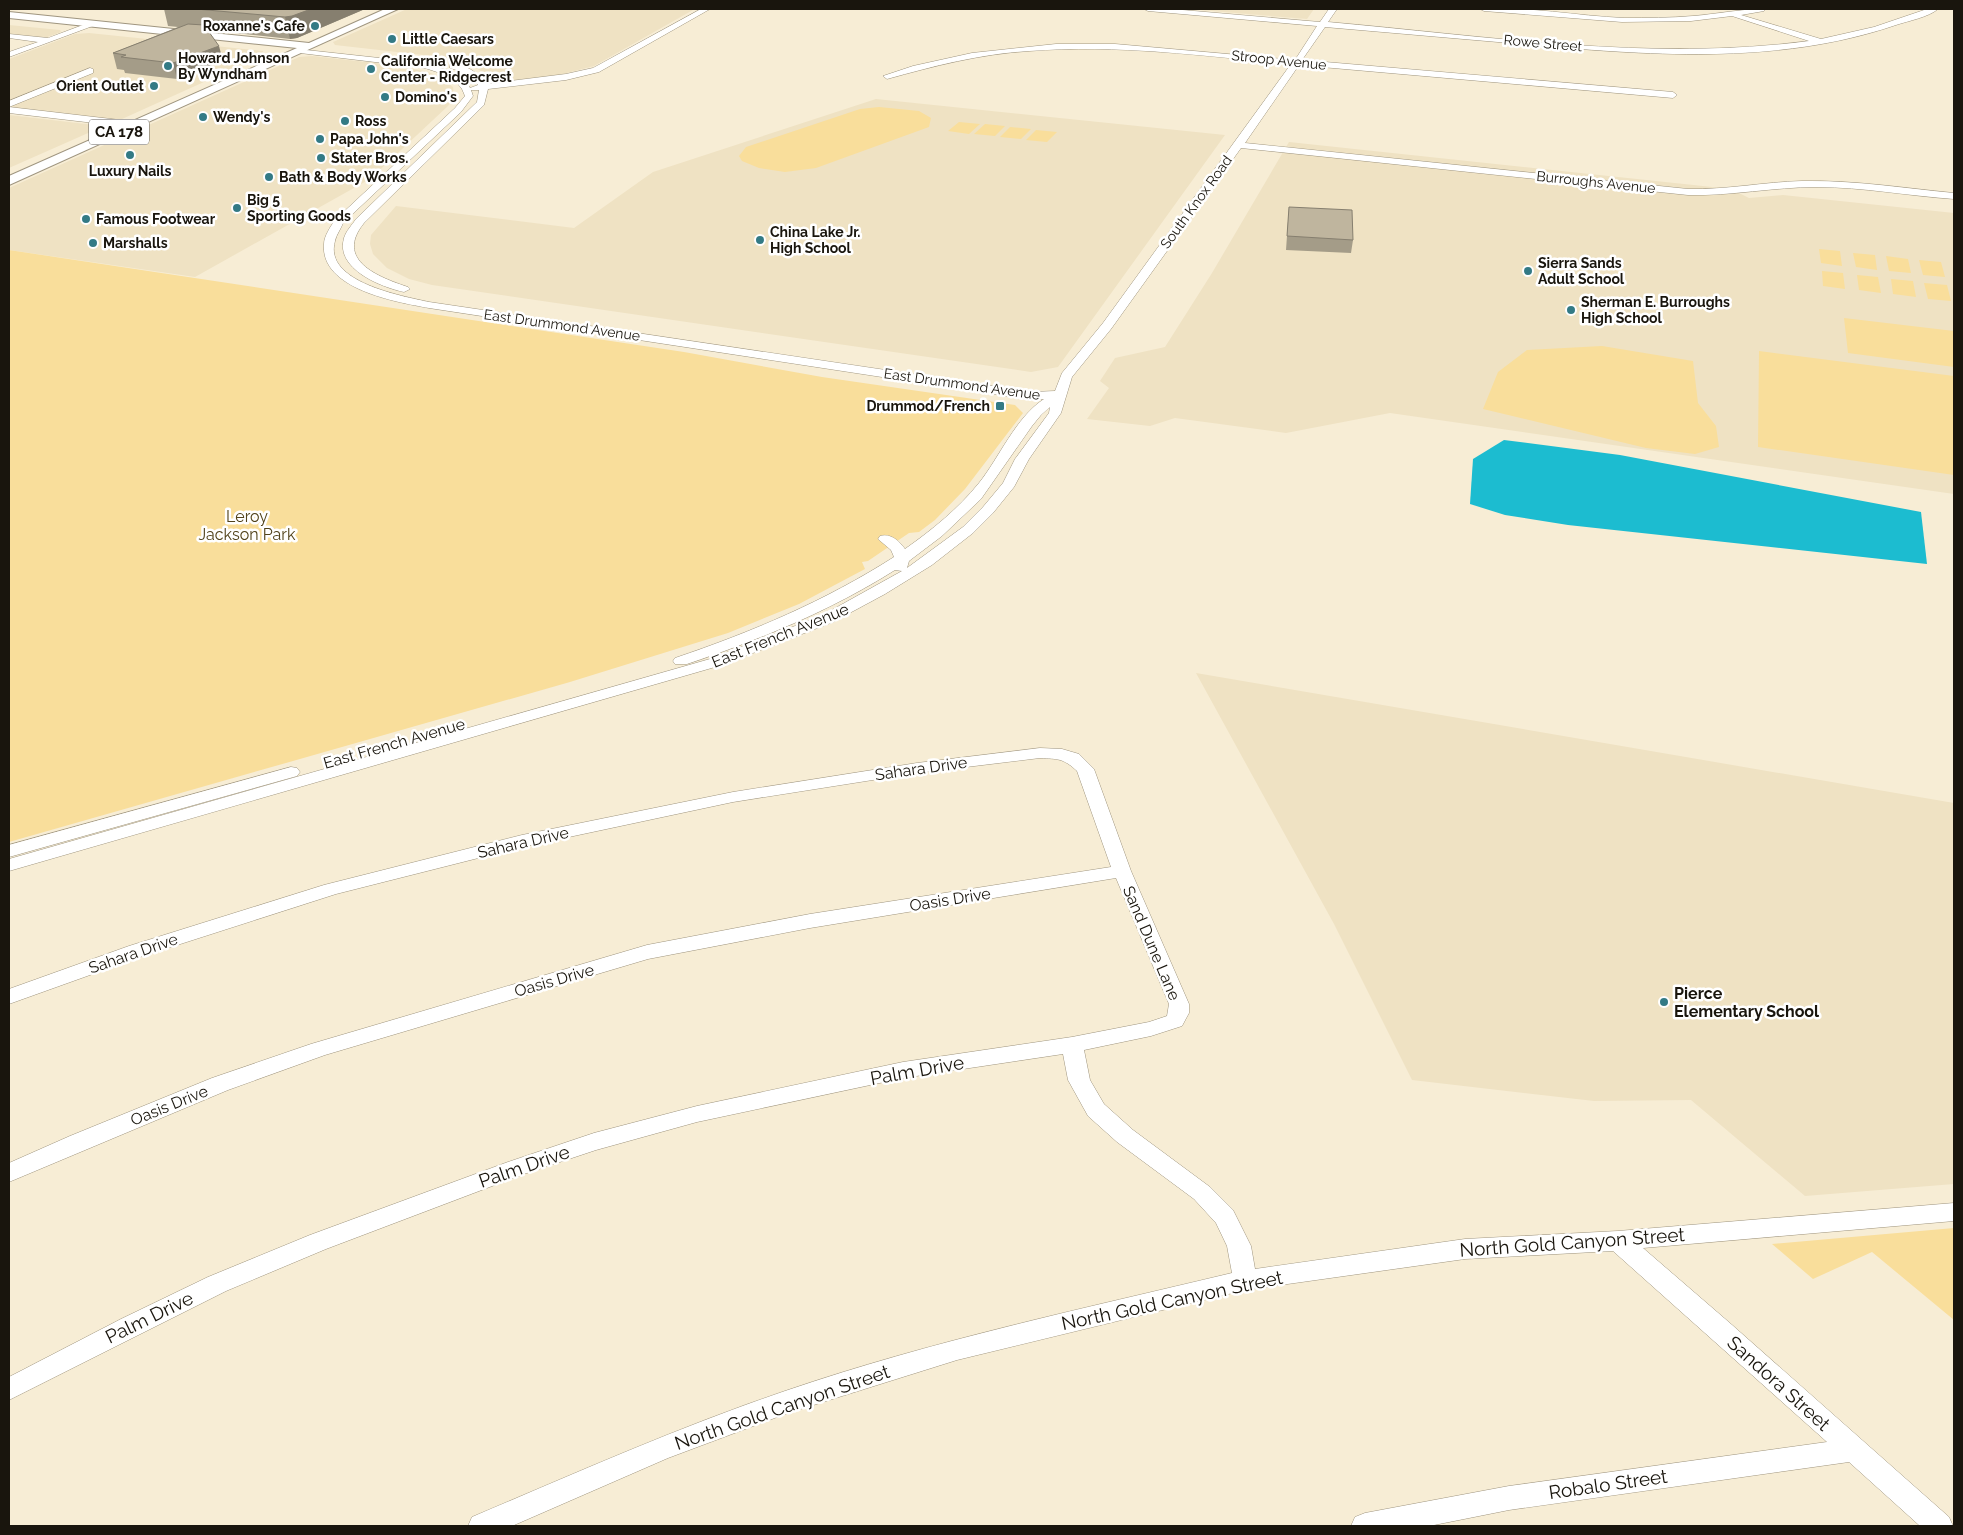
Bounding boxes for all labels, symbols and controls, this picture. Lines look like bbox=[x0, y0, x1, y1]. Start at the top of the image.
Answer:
place label: Roxanne's Cafe bbox=[203, 18, 306, 34]
marker: Roxanne's Cafe bbox=[309, 20, 321, 32]
place label: Little Caesars bbox=[402, 31, 494, 47]
street label: Rowe Street bbox=[1503, 32, 1583, 54]
marker: Little Caesars bbox=[386, 33, 398, 45]
street label: Stroop Avenue bbox=[1231, 47, 1327, 73]
place label: Howard Johnson By Wyndham bbox=[178, 50, 289, 82]
place label: California Welcome Center - Ridgecrest bbox=[381, 53, 514, 85]
marker: Howard Johnson By Wyndham bbox=[162, 60, 174, 72]
marker: California Welcome Center - Ridgecrest bbox=[365, 63, 377, 75]
place label: Orient Outlet bbox=[56, 78, 145, 94]
marker: Orient Outlet bbox=[148, 80, 160, 92]
place label: Domino's bbox=[395, 89, 457, 105]
marker: Domino's bbox=[379, 91, 391, 103]
place label: Wendy's bbox=[213, 109, 270, 125]
marker: Wendy's bbox=[197, 111, 209, 123]
place label: Ross bbox=[355, 113, 386, 129]
marker: Ross bbox=[339, 115, 351, 127]
road number: CA 178 bbox=[89, 120, 149, 144]
place label: Papa John's bbox=[330, 131, 409, 147]
marker: Papa John's bbox=[314, 133, 326, 145]
marker: Luxury Nails bbox=[124, 149, 136, 161]
place label: Stater Bros. bbox=[331, 150, 408, 166]
marker: Stater Bros. bbox=[315, 152, 327, 164]
street label: South Knox Road bbox=[1157, 152, 1235, 252]
place label: Luxury Nails bbox=[89, 163, 171, 179]
street label: Burroughs Avenue bbox=[1536, 168, 1656, 196]
place label: Bath & Body Works bbox=[279, 169, 407, 185]
marker: Bath & Body Works bbox=[263, 171, 275, 183]
place label: Big 5 Sporting Goods bbox=[247, 192, 351, 224]
marker: Big 5 Sporting Goods bbox=[231, 202, 243, 214]
place label: Famous Footwear bbox=[96, 211, 216, 227]
marker: Famous Footwear bbox=[80, 213, 92, 225]
place label: China Lake Jr. High School bbox=[770, 224, 861, 256]
marker: China Lake Jr. High School bbox=[754, 234, 766, 246]
place label: Marshalls bbox=[103, 235, 168, 251]
marker: Marshalls bbox=[87, 237, 99, 249]
place label: Sierra Sands Adult School bbox=[1538, 255, 1625, 287]
marker: Sierra Sands Adult School bbox=[1522, 265, 1534, 277]
place label: Sherman E. Burroughs High School bbox=[1581, 294, 1730, 326]
marker: Sherman E. Burroughs High School bbox=[1565, 304, 1577, 316]
street label: East Drummond Avenue bbox=[483, 306, 641, 344]
street label: East Drummond Avenue bbox=[883, 365, 1041, 403]
place label: Drummod/French bbox=[866, 398, 990, 414]
marker: Drummod/French bbox=[994, 400, 1006, 412]
park label: Leroy Jackson Park bbox=[199, 507, 296, 544]
street label: East French Avenue bbox=[709, 599, 852, 672]
street label: East French Avenue bbox=[321, 714, 467, 773]
street label: Sahara Drive bbox=[874, 753, 968, 784]
street label: Sahara Drive bbox=[476, 823, 571, 862]
street label: Sand Dune Lane bbox=[1119, 883, 1184, 1003]
street label: Oasis Drive bbox=[908, 884, 992, 915]
street label: Sahara Drive bbox=[86, 929, 180, 978]
street label: Oasis Drive bbox=[512, 960, 596, 1001]
place label: Pierce Elementary School bbox=[1674, 984, 1820, 1021]
marker: Pierce Elementary School bbox=[1658, 996, 1670, 1008]
street label: Palm Drive bbox=[868, 1051, 966, 1089]
street label: Oasis Drive bbox=[128, 1081, 211, 1130]
street label: Palm Drive bbox=[476, 1140, 572, 1192]
street label: North Gold Canyon Street bbox=[1459, 1223, 1686, 1261]
street label: North Gold Canyon Street bbox=[1059, 1266, 1285, 1334]
street label: Palm Drive bbox=[102, 1286, 196, 1348]
street label: Sandora Street bbox=[1723, 1331, 1835, 1435]
street label: North Gold Canyon Street bbox=[672, 1360, 893, 1454]
street label: Robalo Street bbox=[1547, 1465, 1669, 1503]

